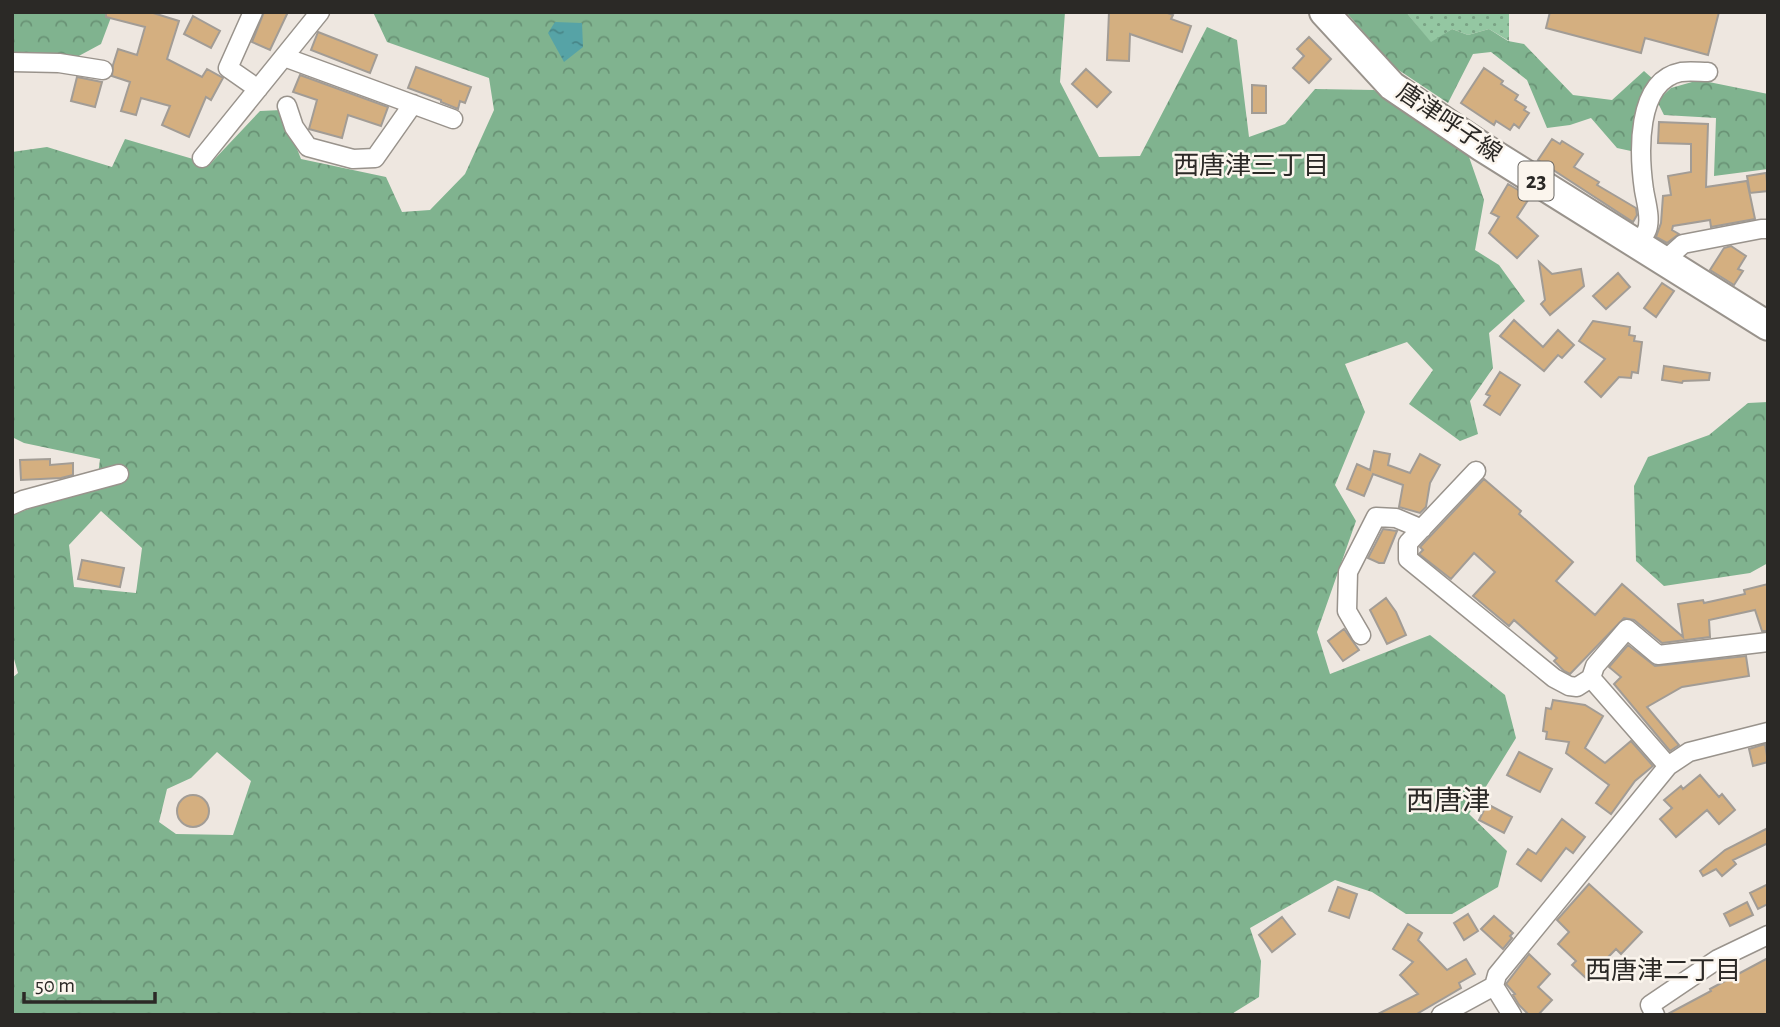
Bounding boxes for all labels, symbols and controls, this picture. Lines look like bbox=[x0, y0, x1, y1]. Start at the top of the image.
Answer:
street label: 唐津呼子線 bbox=[1393, 78, 1507, 167]
district label: 西唐津三丁目 bbox=[1173, 152, 1329, 179]
road number: 23 bbox=[1518, 162, 1554, 200]
district label: 西唐津 bbox=[1406, 786, 1490, 816]
district label: 西唐津二丁目 bbox=[1585, 957, 1741, 984]
scale bar bbox=[24, 960, 156, 1004]
text: 50 m bbox=[35, 975, 75, 996]

